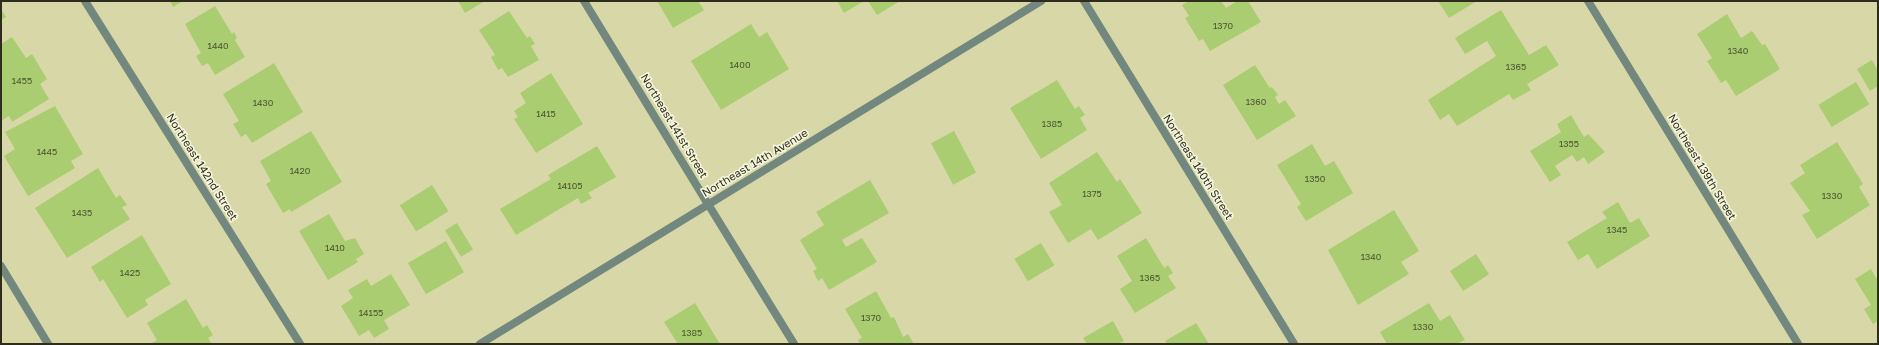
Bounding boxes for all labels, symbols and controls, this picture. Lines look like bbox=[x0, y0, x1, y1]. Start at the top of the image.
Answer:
house number: 1370 bbox=[1213, 21, 1233, 31]
house number: 1440 bbox=[208, 41, 228, 51]
house number: 1340 bbox=[1728, 46, 1748, 56]
house number: 1400 bbox=[729, 60, 751, 70]
house number: 1365 bbox=[1506, 62, 1526, 72]
street label: Northeast 141st Street bbox=[638, 72, 710, 180]
house number: 1455 bbox=[12, 76, 32, 86]
house number: 1360 bbox=[1246, 97, 1266, 107]
house number: 1430 bbox=[253, 98, 273, 108]
house number: 1415 bbox=[536, 109, 556, 119]
street label: Northeast 142nd Street bbox=[164, 111, 240, 223]
street label: Northeast 140th Street bbox=[1160, 112, 1236, 222]
street label: Northeast 139th Street bbox=[1665, 112, 1739, 222]
house number: 1385 bbox=[1042, 119, 1062, 129]
street label: Northeast 14th Avenue bbox=[700, 126, 810, 200]
house number: 1355 bbox=[1559, 139, 1579, 149]
house number: 1445 bbox=[37, 147, 57, 157]
house number: 1420 bbox=[290, 166, 310, 176]
house number: 1350 bbox=[1305, 174, 1325, 184]
house number: 14105 bbox=[557, 181, 583, 191]
house number: 1375 bbox=[1082, 189, 1102, 199]
house number: 1330 bbox=[1822, 191, 1842, 201]
house number: 1435 bbox=[72, 208, 92, 218]
house number: 1345 bbox=[1607, 225, 1627, 235]
house number: 1410 bbox=[325, 243, 345, 253]
house number: 1340 bbox=[1361, 252, 1381, 262]
house number: 1425 bbox=[120, 268, 140, 278]
house number: 1365 bbox=[1140, 273, 1160, 283]
house number: 14155 bbox=[359, 308, 383, 318]
house number: 1370 bbox=[861, 313, 881, 323]
house number: 1330 bbox=[1413, 322, 1433, 332]
house number: 1385 bbox=[682, 328, 702, 338]

